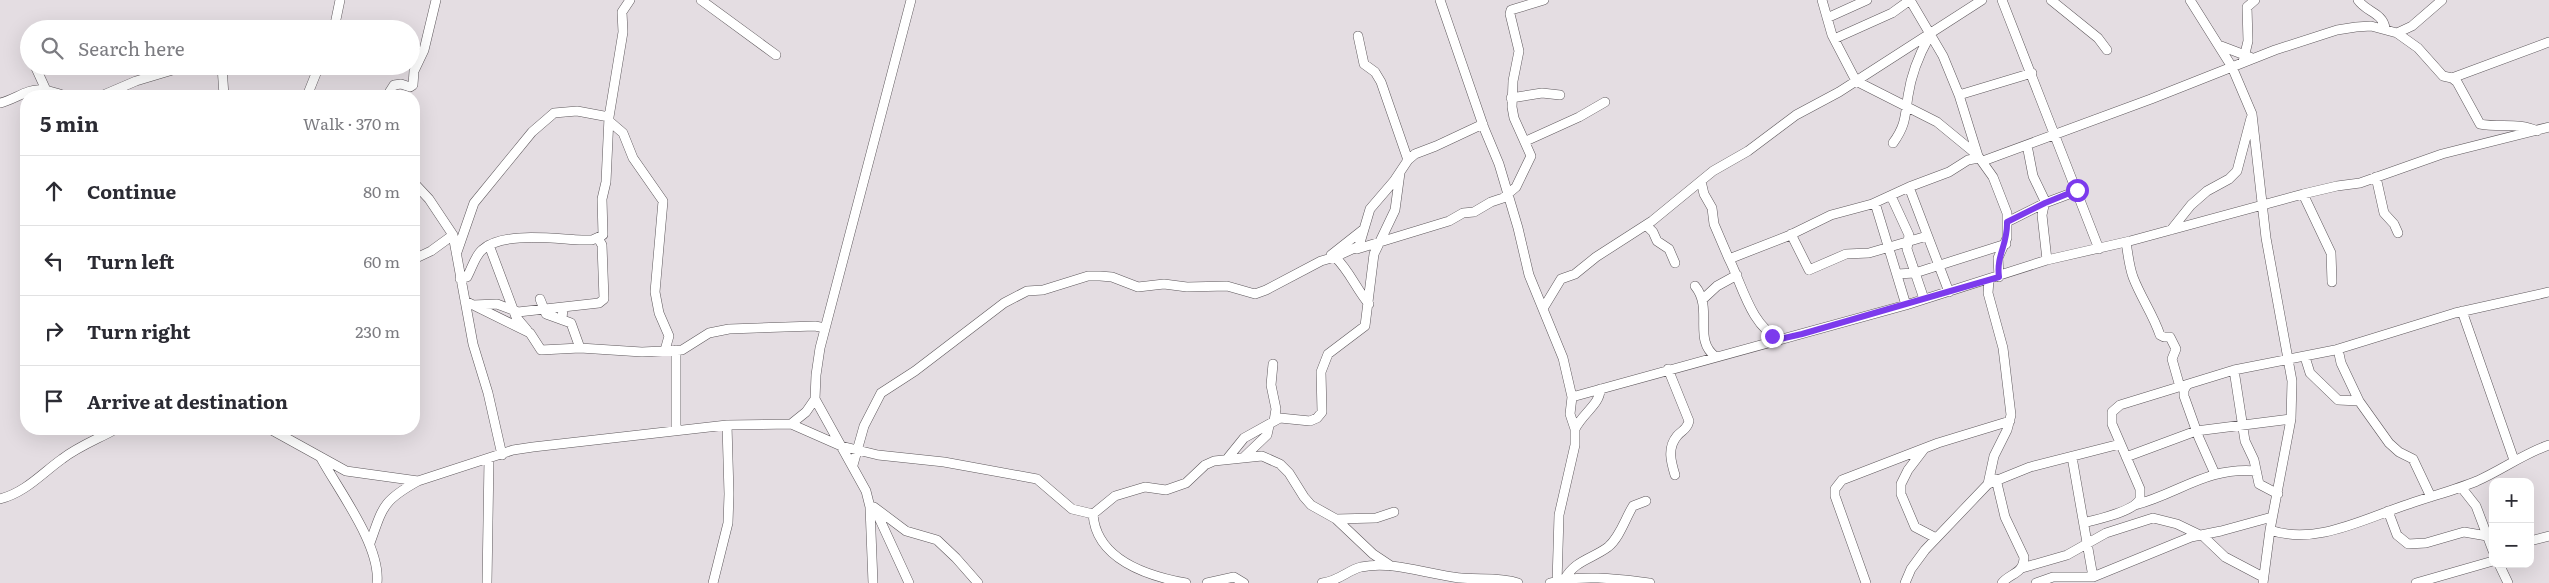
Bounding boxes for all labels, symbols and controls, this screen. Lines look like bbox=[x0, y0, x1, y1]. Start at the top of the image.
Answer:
search box bbox=[20, 20, 420, 75]
icon: search bbox=[38, 34, 66, 62]
text: Search here bbox=[78, 34, 185, 62]
text: 5 min bbox=[40, 107, 99, 138]
text: Walk · 370 m bbox=[303, 111, 400, 135]
icon: ahead bbox=[40, 177, 68, 205]
text: Continue bbox=[87, 177, 176, 205]
text: 80 m bbox=[363, 179, 400, 203]
route start bbox=[2066, 179, 2089, 202]
icon: left bbox=[40, 247, 68, 275]
text: Turn left bbox=[87, 247, 174, 275]
text: 60 m bbox=[363, 249, 400, 273]
icon: right bbox=[40, 317, 68, 345]
text: Turn right bbox=[87, 317, 191, 345]
text: 230 m bbox=[355, 319, 400, 343]
route end bbox=[1761, 325, 1784, 348]
icon: arrive bbox=[40, 387, 68, 415]
text: Arrive at destination bbox=[87, 387, 288, 415]
map controls bbox=[2489, 478, 2534, 568]
button: + bbox=[2489, 478, 2534, 523]
button: − bbox=[2489, 523, 2534, 568]

